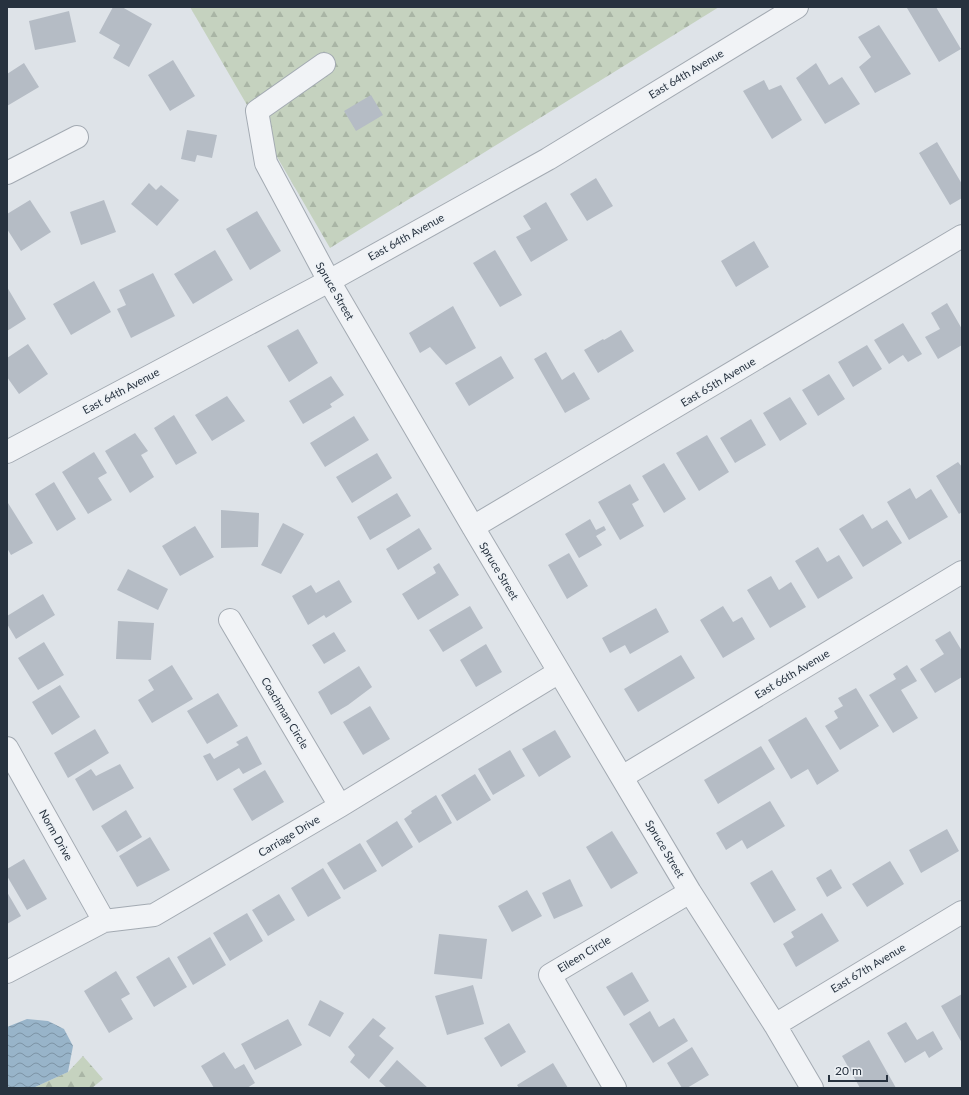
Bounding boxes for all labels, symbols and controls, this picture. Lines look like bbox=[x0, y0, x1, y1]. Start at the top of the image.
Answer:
street label: East 64th Avenue bbox=[646, 46, 726, 101]
street label: East 64th Avenue bbox=[365, 210, 446, 263]
street label: Spruce Street bbox=[314, 259, 357, 322]
street label: East 65th Avenue bbox=[678, 354, 758, 409]
street label: East 64th Avenue bbox=[80, 365, 162, 416]
street label: Spruce Street bbox=[477, 540, 522, 602]
street label: East 66th Avenue bbox=[752, 646, 832, 701]
street label: Coachman Circle bbox=[259, 675, 312, 751]
street label: Norm Drive bbox=[37, 807, 76, 863]
street label: Carriage Drive bbox=[256, 812, 322, 859]
street label: Spruce Street bbox=[643, 818, 688, 880]
street label: Eileen Circle bbox=[555, 933, 613, 974]
street label: East 67th Avenue bbox=[828, 940, 908, 995]
scale bar bbox=[829, 1057, 887, 1083]
text: 20 m bbox=[835, 1063, 862, 1078]

